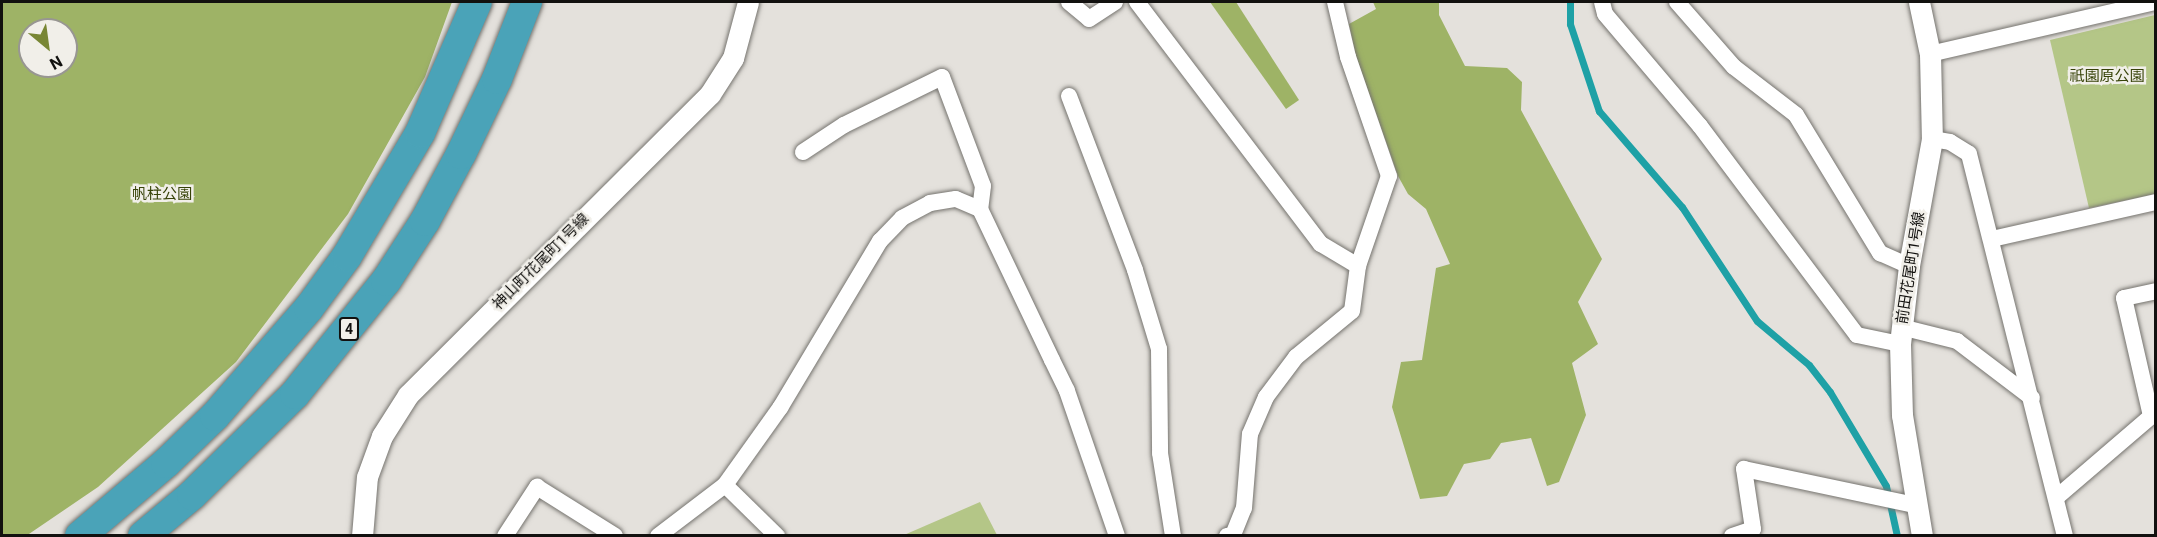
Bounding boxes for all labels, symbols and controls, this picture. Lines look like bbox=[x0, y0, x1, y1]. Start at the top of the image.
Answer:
north arrow bbox=[18, 18, 78, 78]
text: N bbox=[46, 51, 66, 73]
park label: 祇園原公園 bbox=[2070, 68, 2144, 86]
park label: 帆柱公園 bbox=[132, 186, 192, 204]
street label: 神山町花尾町1号線 bbox=[489, 210, 593, 314]
street label: 前田花尾町1号線 bbox=[1893, 211, 1929, 325]
road number: 4 bbox=[338, 318, 360, 340]

